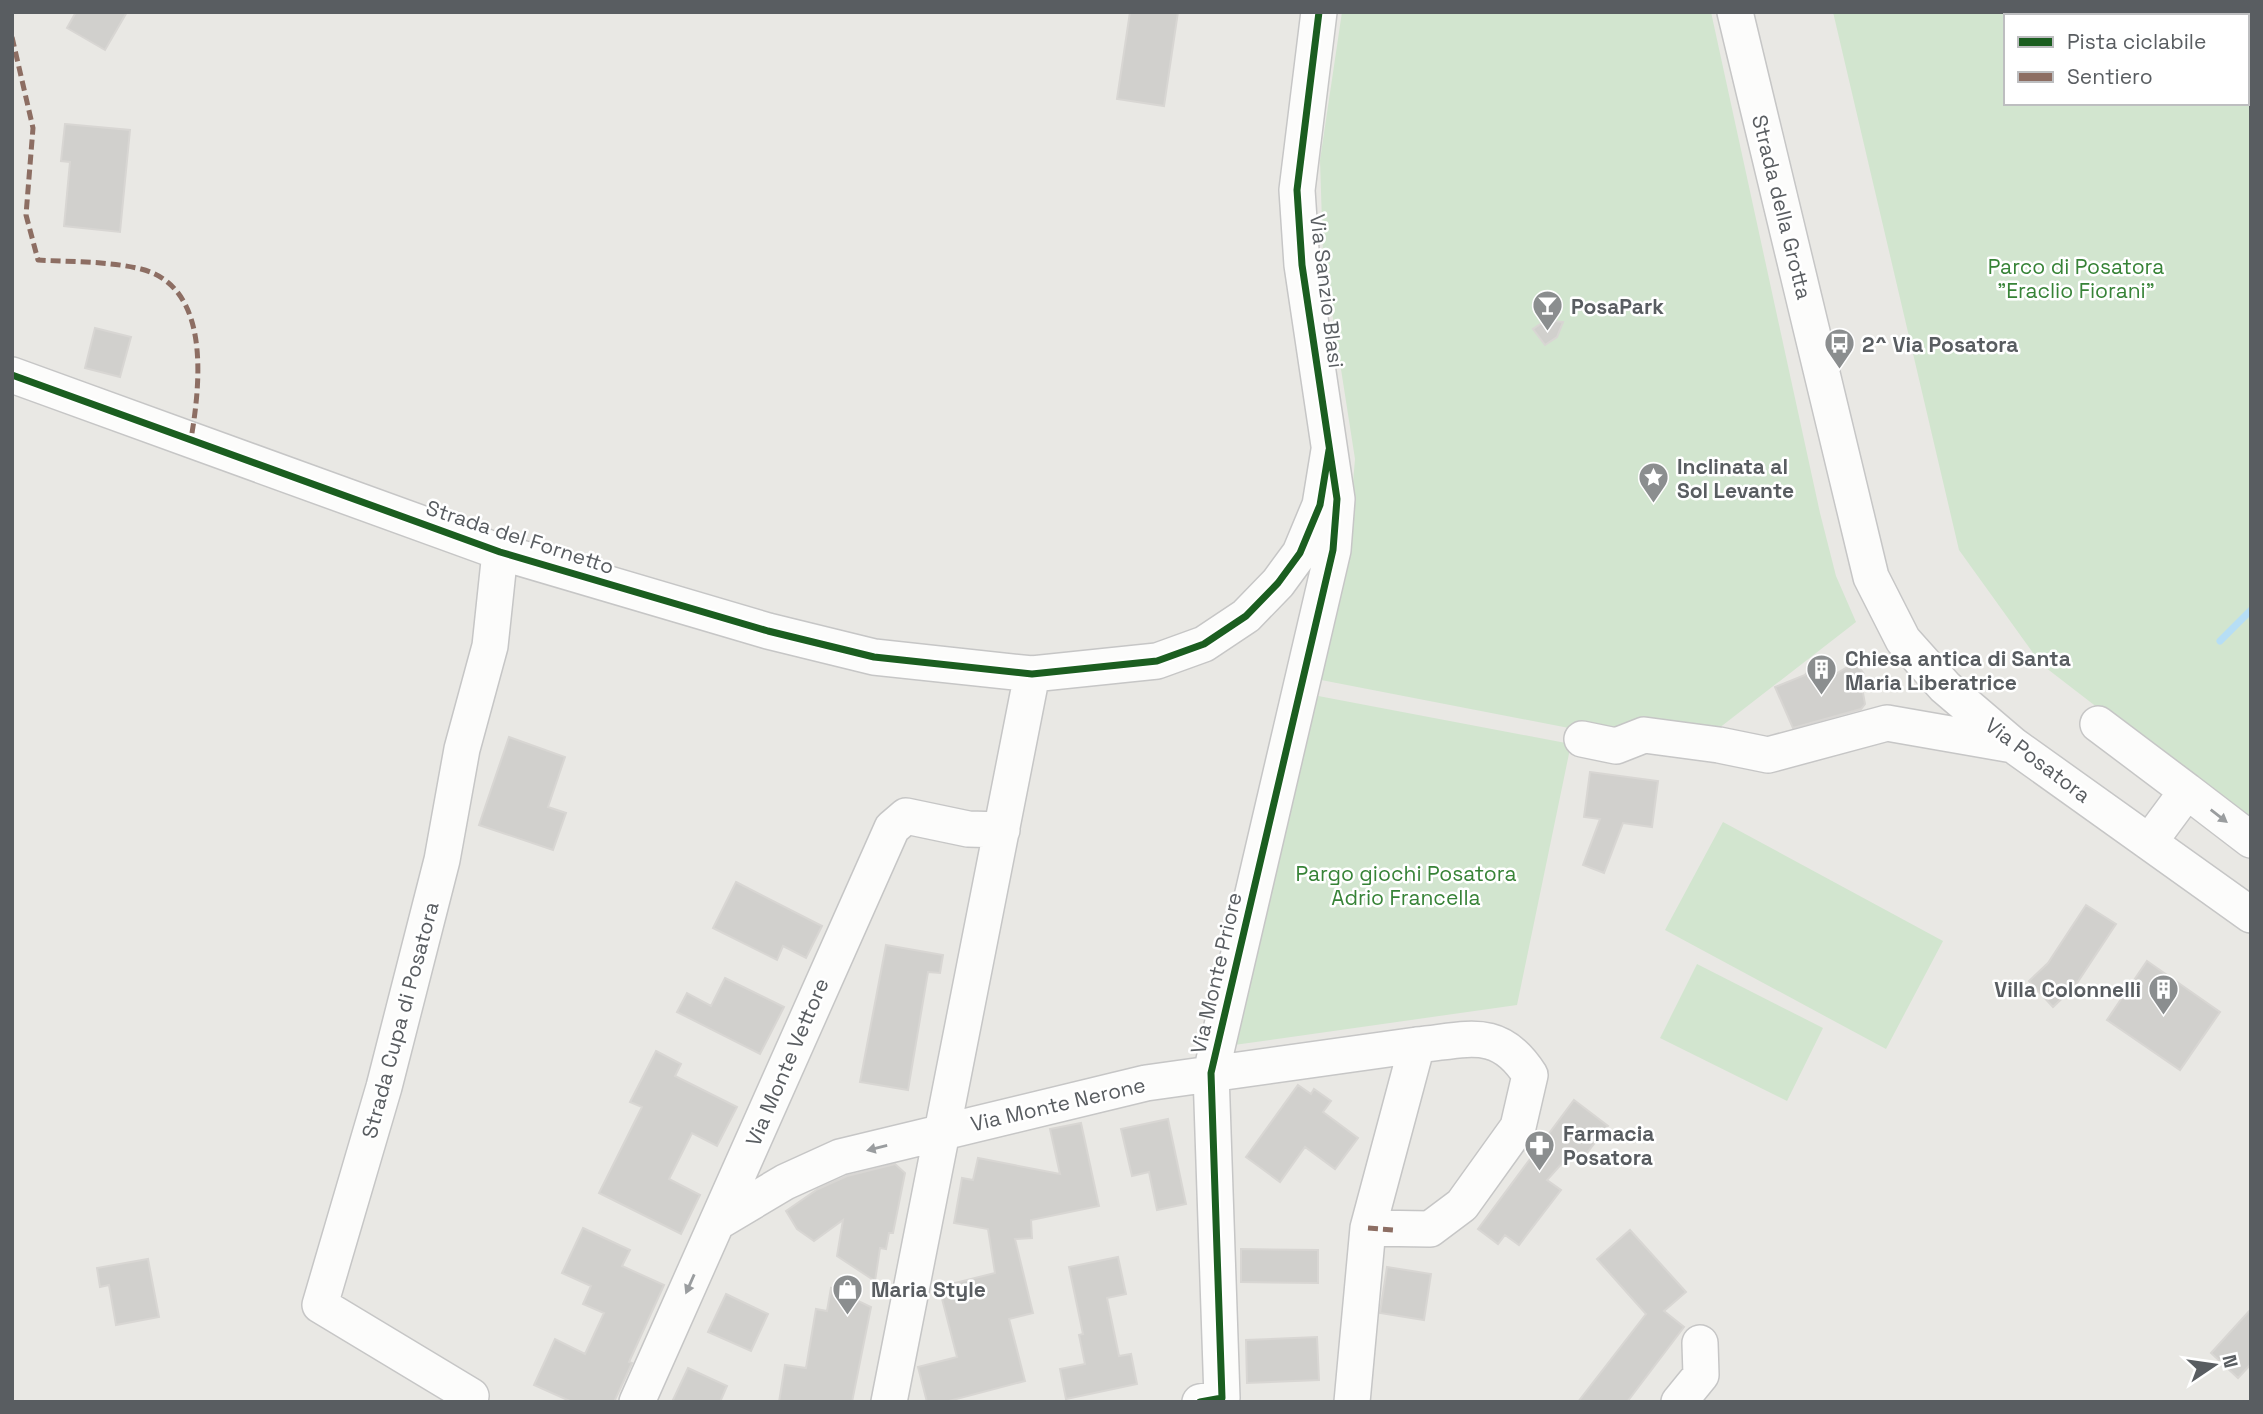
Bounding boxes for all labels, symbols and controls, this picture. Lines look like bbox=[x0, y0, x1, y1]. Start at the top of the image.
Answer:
legend bbox=[2004, 14, 2249, 105]
text: Pista ciclabile bbox=[2067, 28, 2206, 55]
text: Sentiero bbox=[2067, 63, 2153, 90]
street label: Strada della Grotta bbox=[1746, 112, 1818, 302]
street label: Via Sanzio Blasi bbox=[1304, 212, 1350, 370]
park label: Parco di Posatora "Eraclio Fiorani" bbox=[1988, 253, 2164, 304]
bar icon: PosaPark bbox=[1531, 289, 1565, 333]
place label: PosaPark bbox=[1571, 293, 1664, 320]
bus stop icon: 2^ Via Posatora bbox=[1822, 327, 1856, 371]
place label: 2^ Via Posatora bbox=[1862, 331, 2018, 358]
place label: Inclinata al Sol Levante bbox=[1677, 453, 1794, 504]
place icon: Inclinata al Sol Levante bbox=[1637, 461, 1671, 505]
street label: Strada del Fornetto bbox=[423, 494, 617, 580]
place label: Chiesa antica di Santa Maria Liberatrice bbox=[1845, 645, 2071, 696]
building icon: Chiesa antica di Santa Maria Liberatrice bbox=[1805, 653, 1839, 697]
street label: Via Posatora bbox=[1980, 712, 2096, 808]
one-way arrow bbox=[2210, 808, 2228, 822]
park label: Pargo giochi Posatora Adrio Francella bbox=[1296, 860, 1516, 911]
street label: Via Monte Priore bbox=[1184, 890, 1248, 1056]
street label: Strada Cupa di Posatora bbox=[355, 899, 445, 1141]
building icon: Villa Colonnelli bbox=[2147, 972, 2181, 1016]
street label: Via Monte Vettore bbox=[739, 974, 835, 1150]
place label: Villa Colonnelli bbox=[1994, 976, 2141, 1003]
street label: Via Monte Nerone bbox=[968, 1071, 1148, 1137]
place label: Farmacia Posatora bbox=[1563, 1120, 1654, 1171]
pharmacy icon: Farmacia Posatora bbox=[1523, 1128, 1557, 1172]
one-way arrow bbox=[865, 1142, 887, 1153]
shop icon: Maria Style bbox=[831, 1272, 865, 1316]
one-way arrow bbox=[684, 1274, 695, 1295]
place label: Maria Style bbox=[871, 1276, 986, 1303]
north arrow bbox=[2179, 1330, 2249, 1400]
text: N bbox=[2216, 1352, 2244, 1370]

